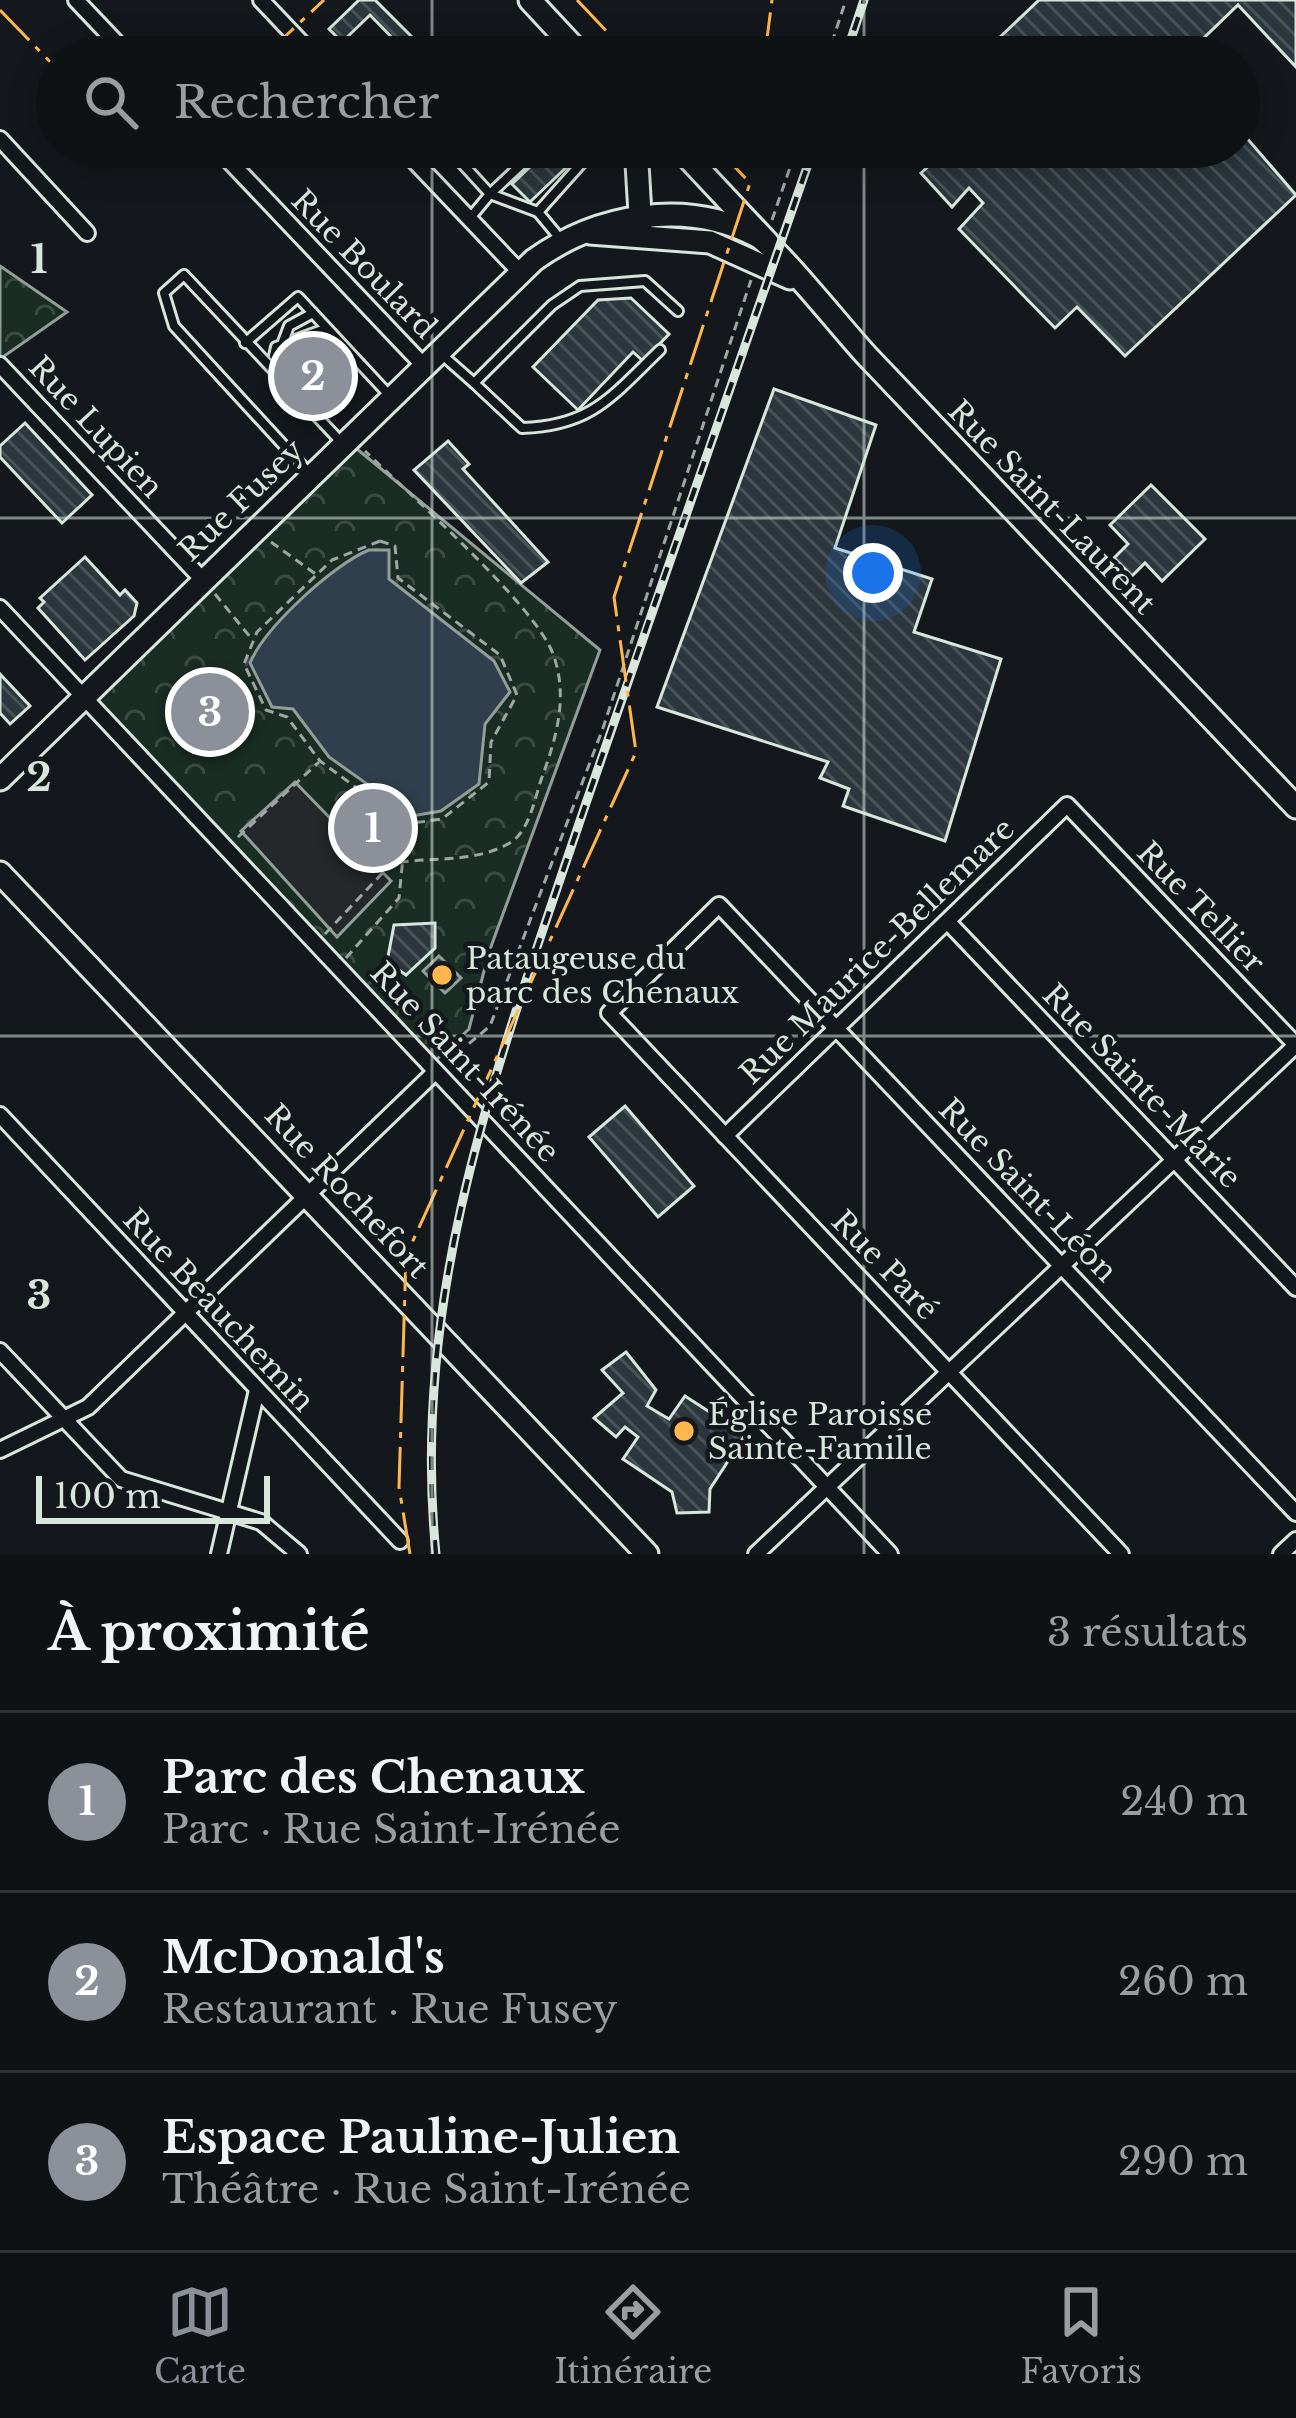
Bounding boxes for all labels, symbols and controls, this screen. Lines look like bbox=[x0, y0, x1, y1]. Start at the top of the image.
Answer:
search box bbox=[36, 36, 1260, 168]
icon: search bbox=[78, 69, 144, 135]
text: Rechercher bbox=[174, 74, 439, 130]
street label: Rue Boulard bbox=[284, 182, 444, 346]
text: 1 bbox=[30, 235, 48, 284]
pin: 2 bbox=[274, 331, 352, 421]
street label: Rue Lupien bbox=[21, 349, 171, 505]
street label: Rue Saint-Laurent bbox=[940, 392, 1164, 622]
street label: Rue Fusey bbox=[171, 431, 311, 569]
your location bbox=[843, 543, 903, 603]
pin: 3 bbox=[171, 667, 249, 757]
text: 2 bbox=[26, 753, 52, 802]
pin: 1 bbox=[334, 783, 412, 873]
street label: Rue Maurice-Bellemare bbox=[732, 810, 1022, 1092]
street label: Rue Tellier bbox=[1129, 834, 1273, 981]
place label: Pataugeuse du parc des Chenaux bbox=[466, 940, 739, 1011]
street label: Rue Saint-Irénée bbox=[363, 954, 567, 1170]
marker: Pataugeuse du parc des Chenaux bbox=[429, 962, 455, 988]
street label: Rue Sainte-Marie bbox=[1035, 976, 1249, 1196]
street label: Rue Saint-Léon bbox=[931, 1091, 1125, 1289]
street label: Rue Rochefort bbox=[257, 1097, 437, 1286]
street label: Rue Beauchemin bbox=[116, 1201, 322, 1419]
street label: Rue Paré bbox=[824, 1203, 946, 1327]
text: 3 bbox=[27, 1271, 51, 1320]
place label: Église Paroisse Sainte-Famille bbox=[708, 1396, 932, 1467]
marker: Église Paroisse Sainte-Famille bbox=[671, 1418, 697, 1444]
scale bar bbox=[36, 1470, 270, 1523]
text: 100 m bbox=[54, 1476, 161, 1517]
text: À proximité bbox=[48, 1601, 370, 1664]
text: 3 résultats bbox=[1047, 1608, 1248, 1657]
text: Parc des Chenaux bbox=[162, 1749, 585, 1805]
text: 1 bbox=[78, 1777, 96, 1826]
text: 240 m bbox=[1120, 1777, 1248, 1826]
text: Parc · Rue Saint-Irénée bbox=[162, 1805, 620, 1854]
text: McDonald's bbox=[162, 1929, 445, 1985]
text: 2 bbox=[74, 1957, 100, 2006]
text: 260 m bbox=[1118, 1957, 1248, 2006]
text: Restaurant · Rue Fusey bbox=[162, 1985, 617, 2034]
text: Espace Pauline-Julien bbox=[162, 2109, 680, 2165]
text: 3 bbox=[75, 2137, 99, 2186]
text: 290 m bbox=[1118, 2137, 1248, 2186]
text: Théâtre · Rue Saint-Irénée bbox=[162, 2165, 691, 2214]
tab: Carte bbox=[154, 2279, 246, 2392]
tab: Itinéraire bbox=[554, 2279, 712, 2392]
tab: Favoris bbox=[1020, 2279, 1142, 2392]

